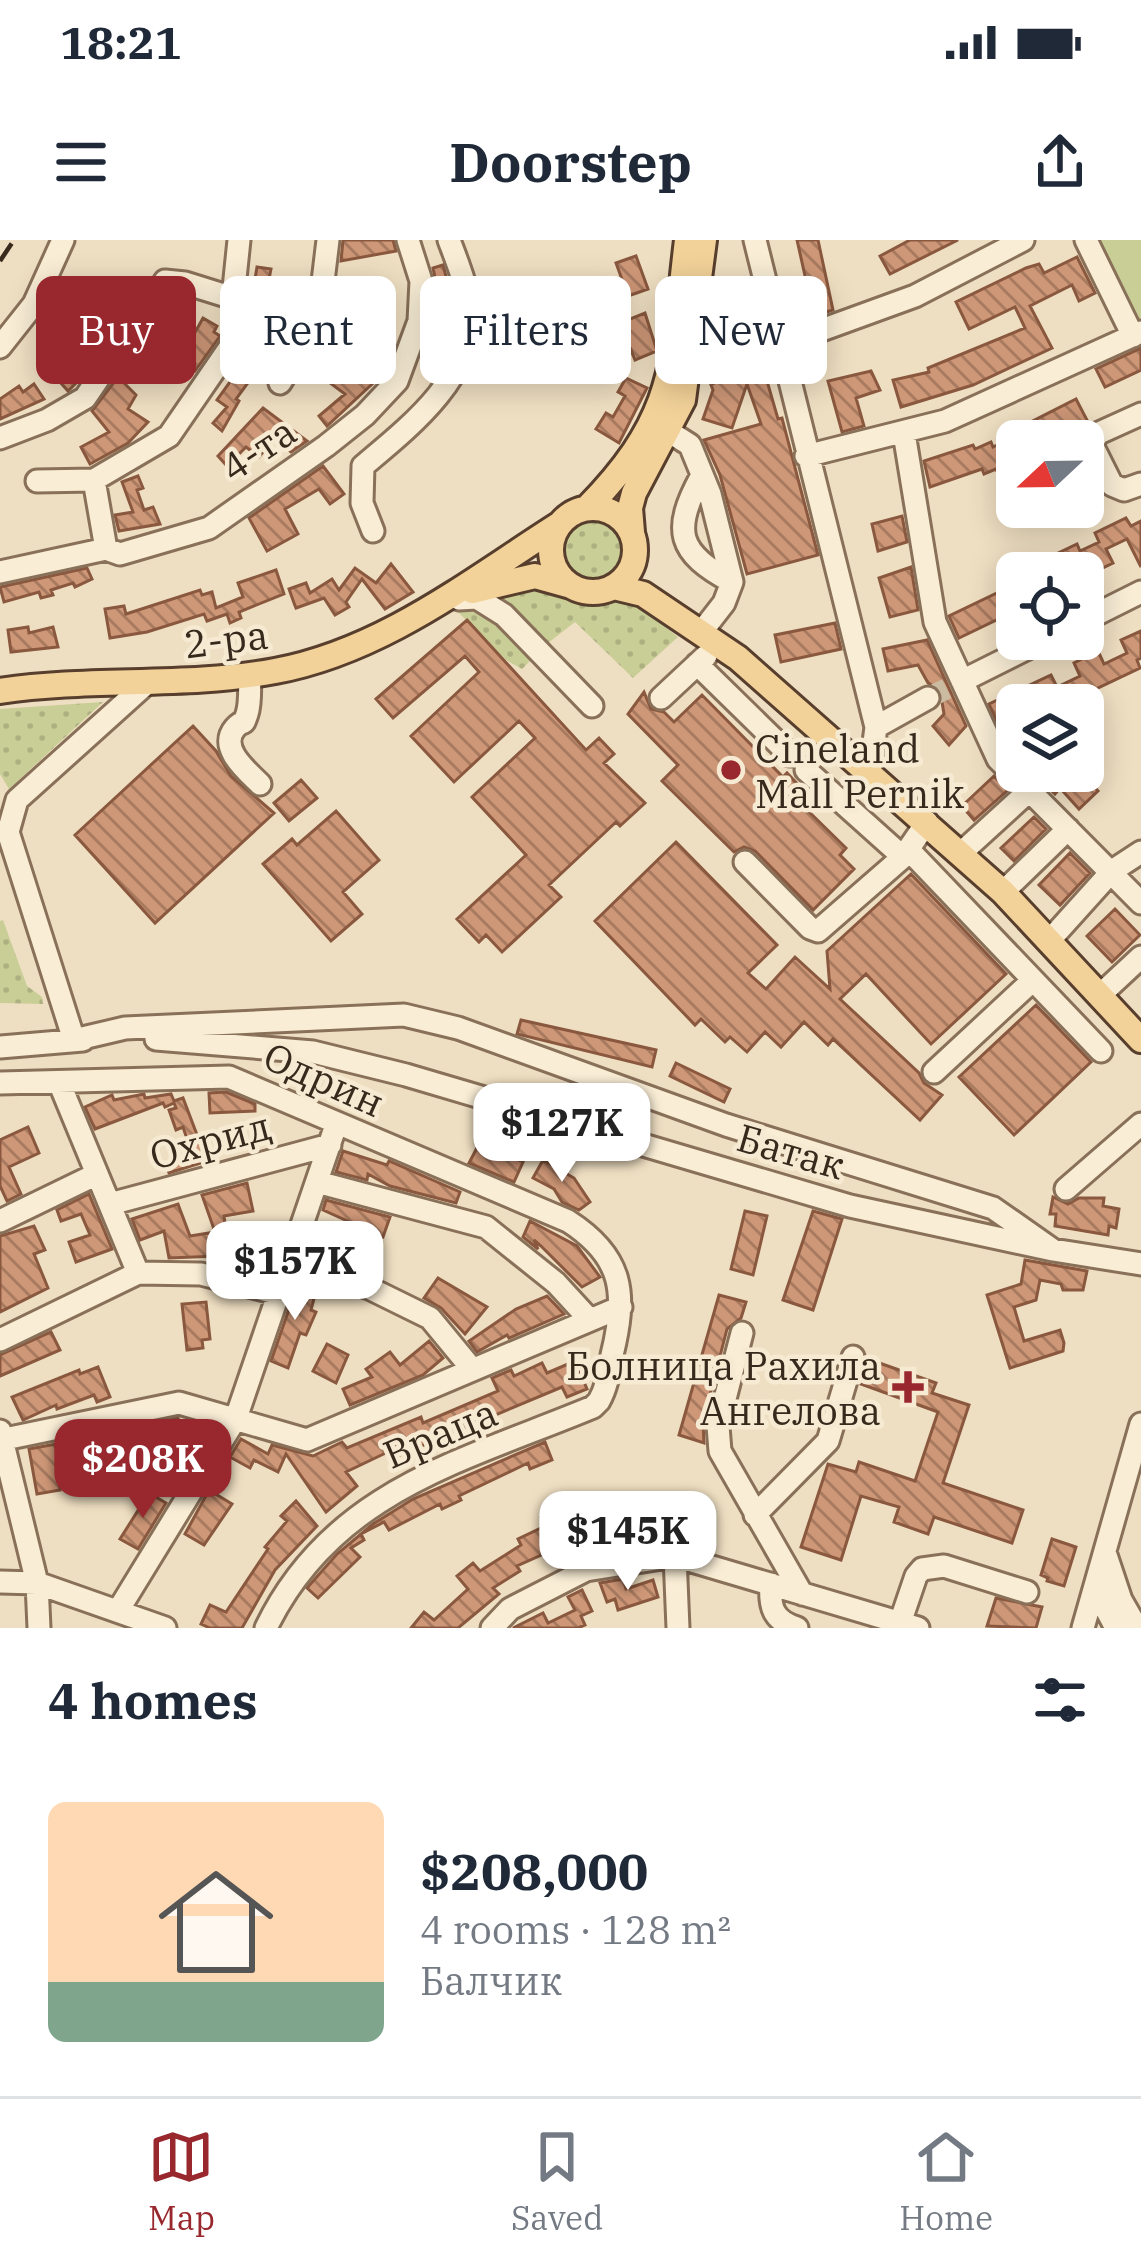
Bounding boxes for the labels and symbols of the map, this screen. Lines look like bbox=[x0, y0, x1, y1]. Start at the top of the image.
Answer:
street label: 4-та bbox=[210, 405, 306, 493]
north arrow bbox=[996, 420, 1104, 528]
street label: 2-ра bbox=[181, 609, 271, 669]
place label: Cineland Mall Pernik bbox=[755, 723, 965, 819]
marker: Cineland Mall Pernik bbox=[718, 757, 744, 783]
street label: Одрин bbox=[256, 1030, 392, 1128]
pin: $127K bbox=[478, 1083, 646, 1185]
street label: Охрид bbox=[144, 1099, 276, 1181]
street label: Батак bbox=[731, 1111, 851, 1191]
pin: $157K bbox=[211, 1221, 379, 1323]
place label: Болница Рахила Ангелова bbox=[566, 1340, 881, 1436]
marker: Болница Рахила Ангелова bbox=[892, 1371, 924, 1403]
street label: Враца bbox=[375, 1386, 505, 1480]
pin: $208K bbox=[59, 1419, 227, 1521]
pin: $145K bbox=[544, 1491, 712, 1593]

